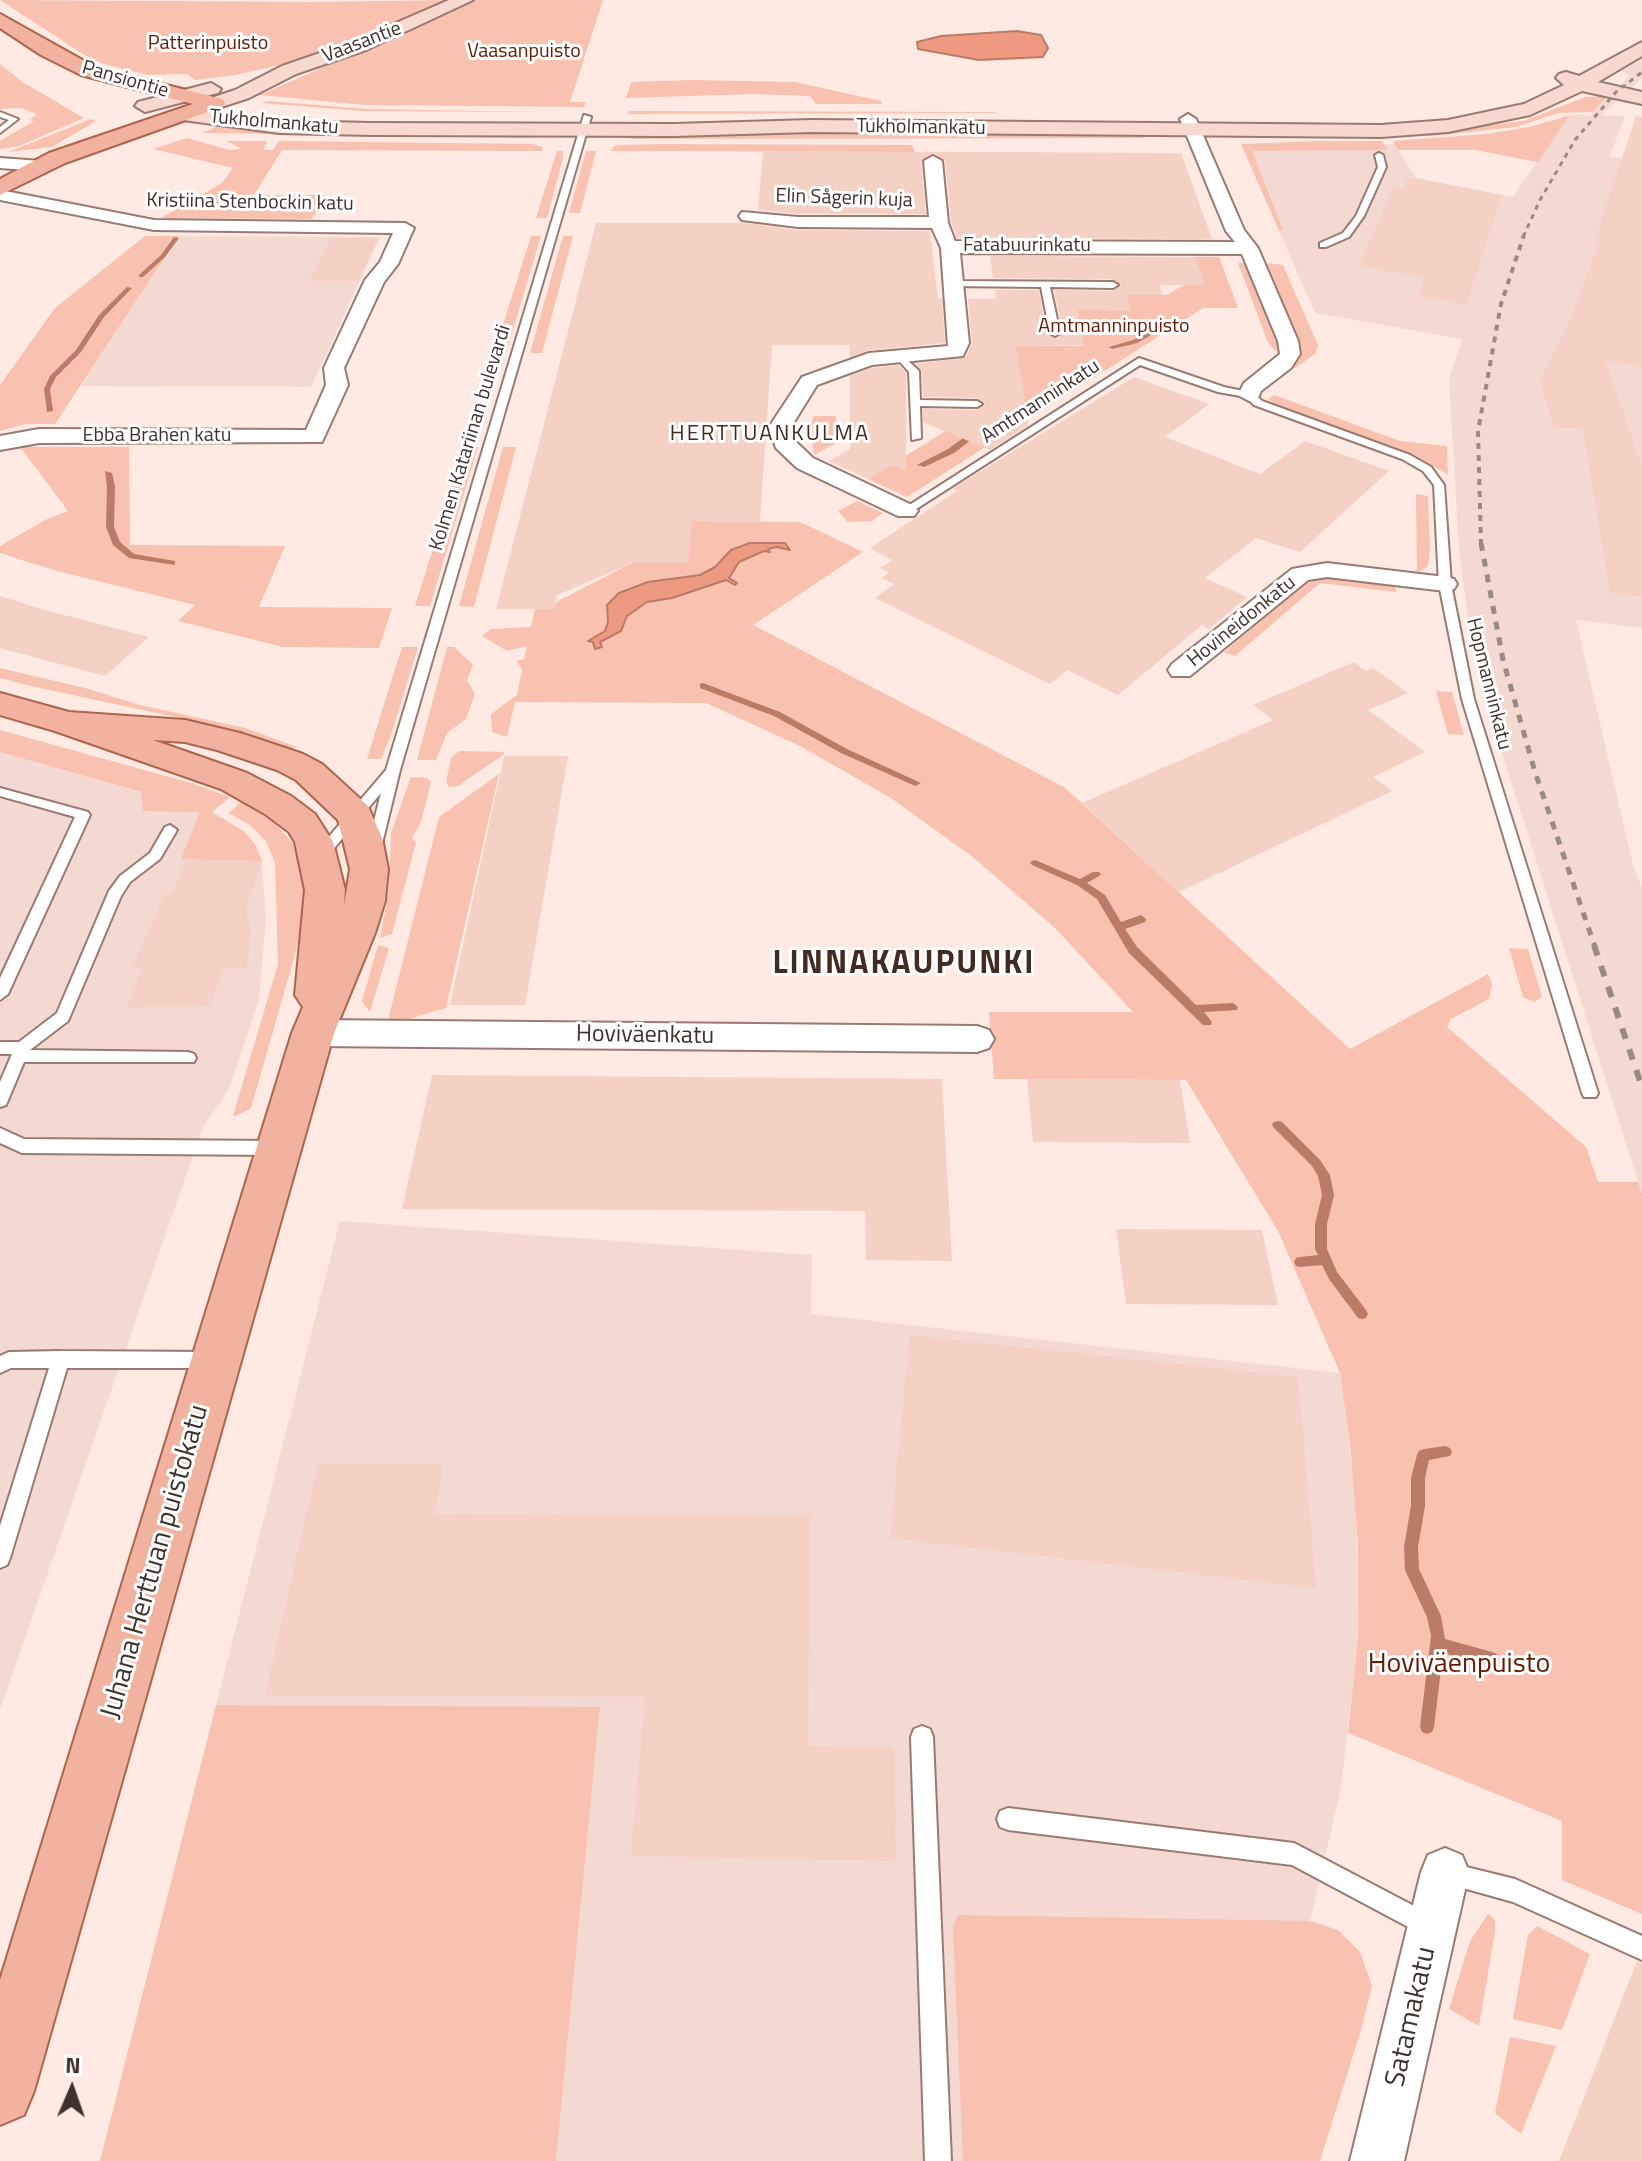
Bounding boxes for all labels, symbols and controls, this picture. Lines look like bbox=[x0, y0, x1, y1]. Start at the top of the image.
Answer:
street label: Vaasantie bbox=[319, 17, 405, 69]
park label: Patterinpuisto bbox=[148, 32, 268, 56]
park label: Vaasanpuisto bbox=[467, 40, 581, 64]
street label: Pansiontie bbox=[79, 56, 171, 104]
street label: Tukholmankatu bbox=[208, 105, 340, 141]
street label: Tukholmankatu bbox=[856, 115, 986, 141]
street label: Elin Sågerin kuja bbox=[775, 185, 913, 213]
street label: Kristiina Stenbockin katu bbox=[146, 189, 354, 217]
street label: Fatabuurinkatu bbox=[963, 234, 1091, 258]
park label: Amtmanninpuisto bbox=[1038, 315, 1190, 339]
street label: Kolmen Katariinan bulevardi bbox=[425, 322, 517, 554]
street label: Amtmanninkatu bbox=[977, 355, 1105, 449]
district label: HERTTUANKULMA bbox=[670, 422, 870, 448]
street label: Ebba Brahen katu bbox=[83, 424, 231, 448]
street label: Hovineidonkatu bbox=[1183, 571, 1301, 673]
street label: Hopmanninkatu bbox=[1460, 616, 1516, 752]
district label: LINNAKAUPUNKI bbox=[773, 946, 1035, 984]
street label: Hoviväenkatu bbox=[576, 1020, 714, 1052]
street label: Juhana Herttuan puistokatu bbox=[95, 1401, 217, 1723]
park label: Hoviväenpuisto bbox=[1368, 1648, 1550, 1682]
street label: Satamakatu bbox=[1380, 1944, 1444, 2090]
text: N bbox=[65, 2048, 81, 2082]
north arrow bbox=[32, 2049, 112, 2129]

